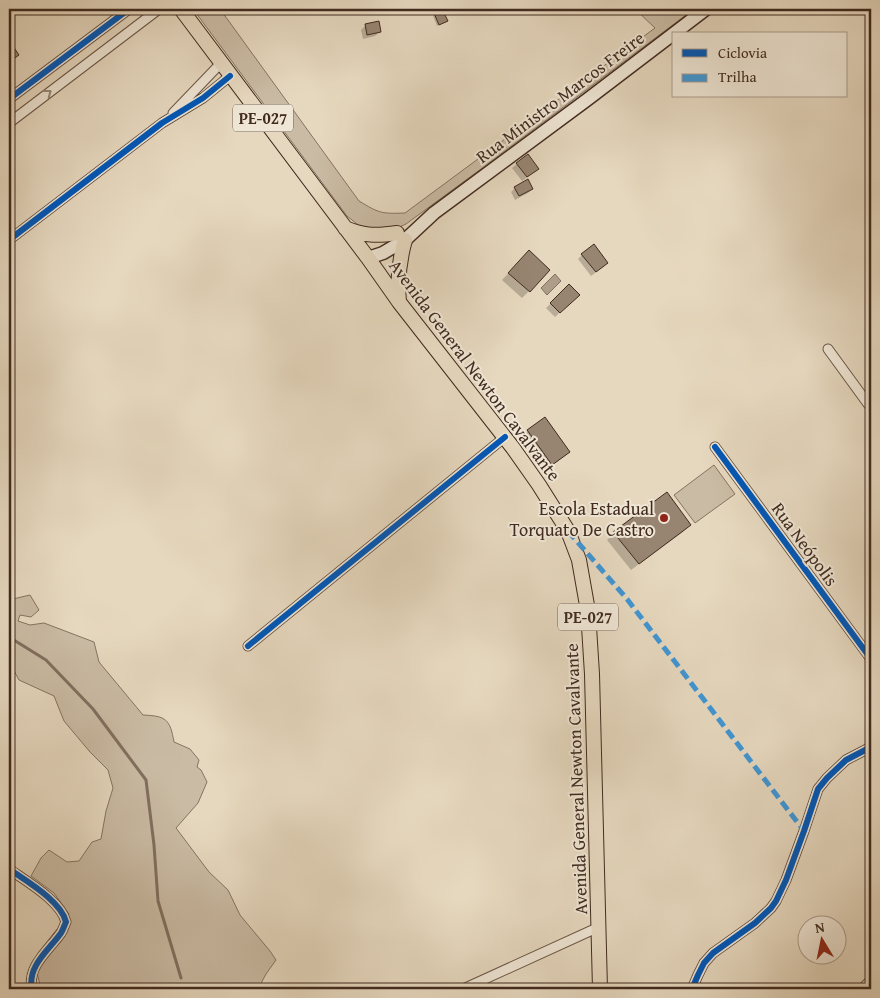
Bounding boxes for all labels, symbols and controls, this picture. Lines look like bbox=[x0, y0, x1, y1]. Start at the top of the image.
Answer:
street label: Rua Ministro Marcos Freire bbox=[470, 25, 650, 169]
legend bbox=[672, 32, 848, 98]
text: Ciclovia bbox=[718, 42, 767, 63]
text: Trilha bbox=[718, 66, 757, 87]
one-way arrow bbox=[42, 91, 51, 99]
road number: PE-027 bbox=[233, 105, 293, 132]
street label: Avenida General Newton Cavalvante bbox=[383, 253, 567, 487]
place label: Escola Estadual Torquato De Castro bbox=[510, 495, 654, 543]
street label: Rua Neópolis bbox=[765, 496, 845, 592]
marker: Escola Estadual Torquato De Castro bbox=[658, 512, 670, 524]
road number: PE-027 bbox=[558, 604, 618, 630]
street label: Avenida General Newton Cavalvante bbox=[558, 643, 594, 915]
north arrow bbox=[798, 916, 848, 966]
text: N bbox=[813, 916, 827, 938]

